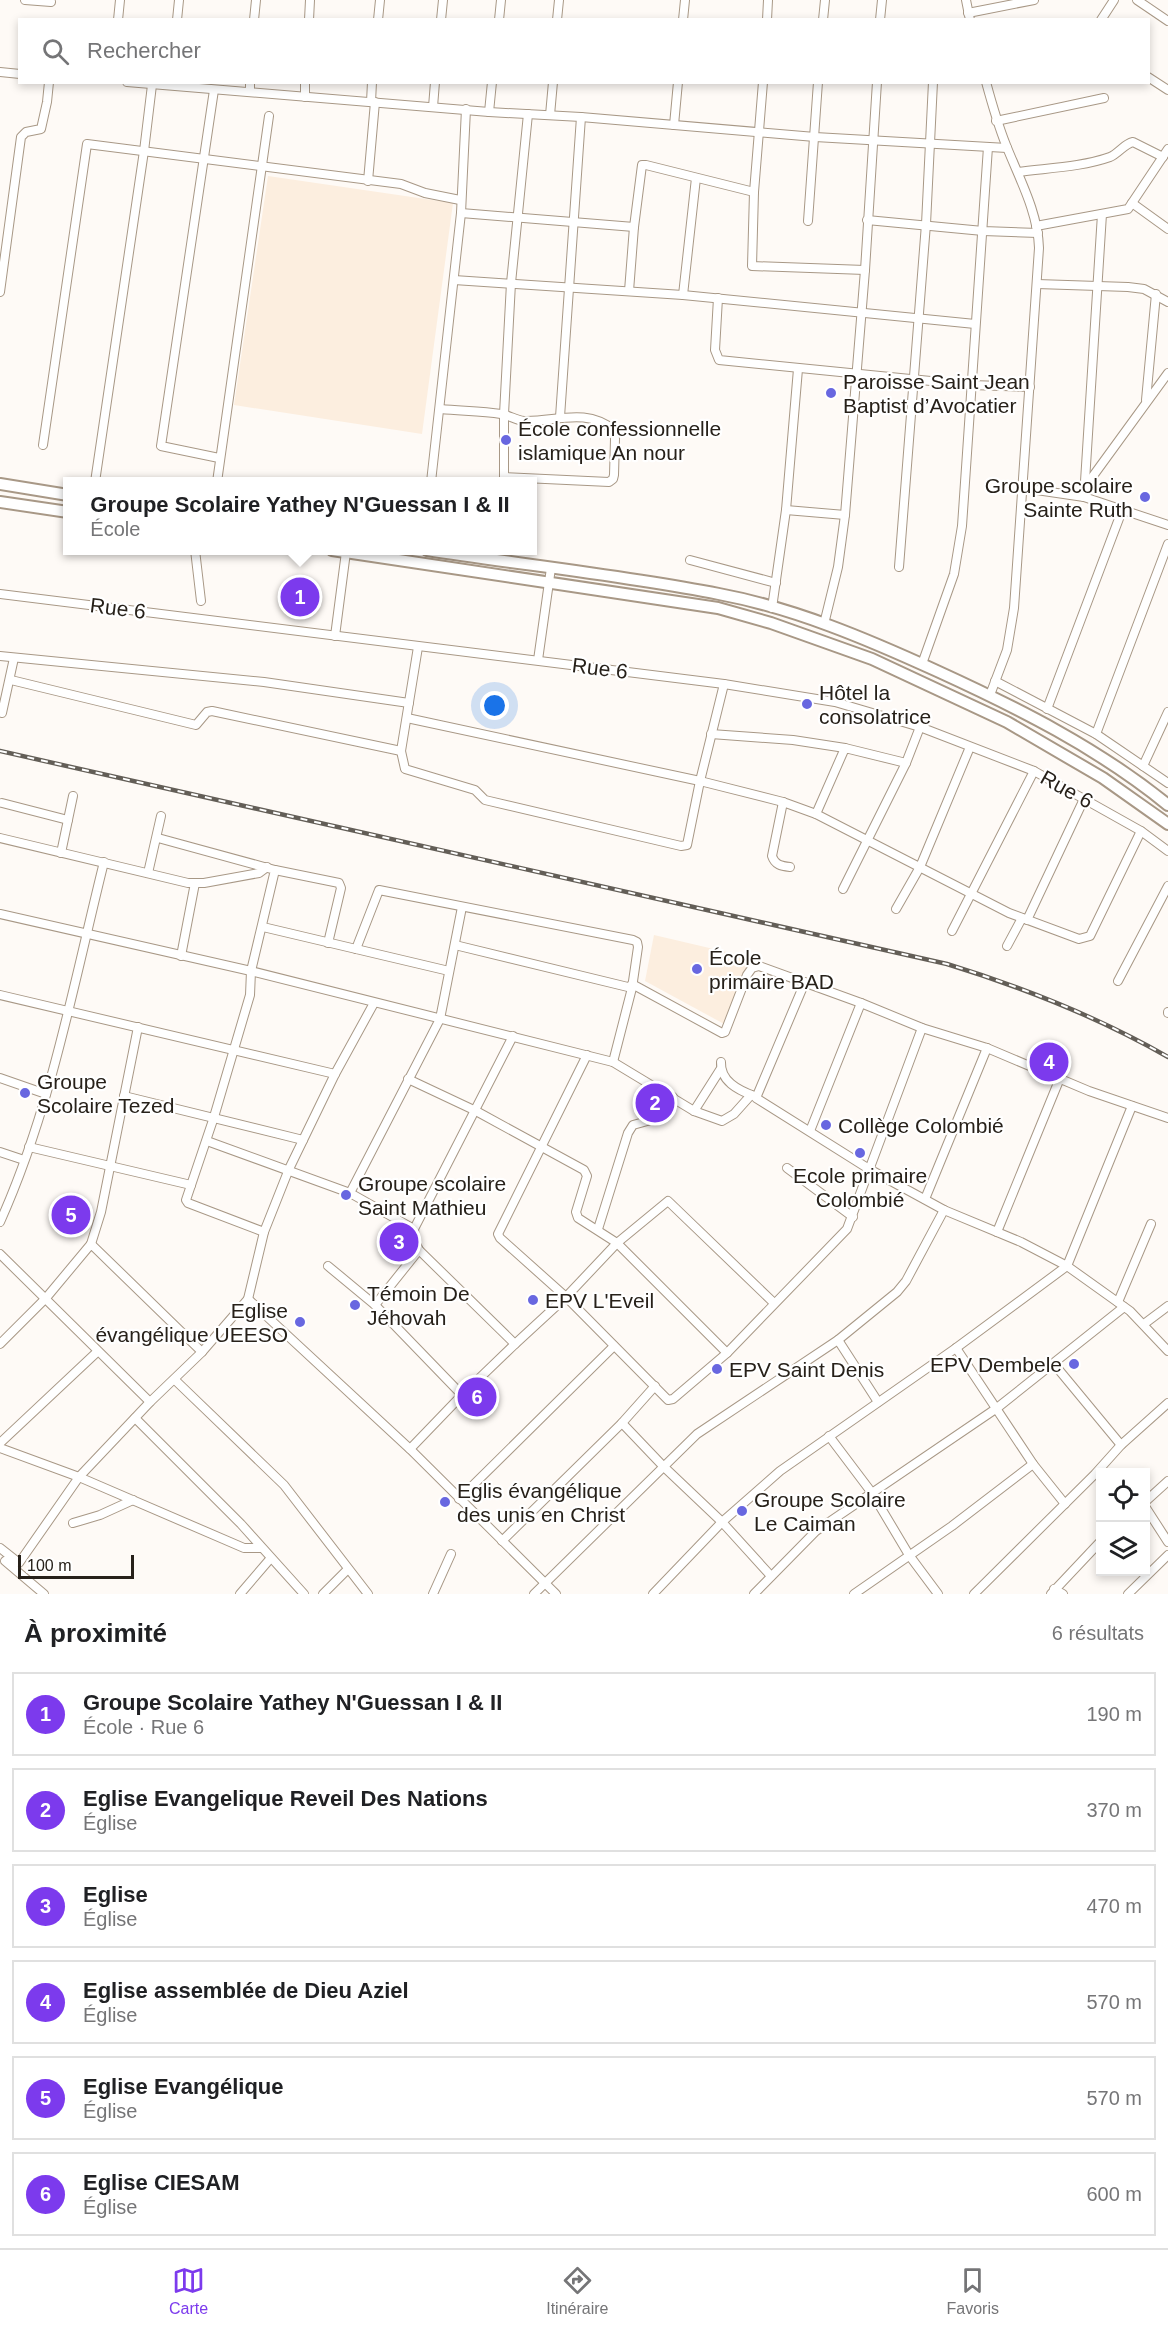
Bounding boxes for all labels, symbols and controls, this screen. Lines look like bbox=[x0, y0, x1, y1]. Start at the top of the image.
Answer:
search box bbox=[18, 18, 1150, 84]
icon: search bbox=[39, 35, 72, 68]
text: Rechercher bbox=[87, 38, 201, 63]
place label: Paroisse Saint Jean Baptist d’Avocatier bbox=[843, 370, 1030, 417]
marker: Paroisse Saint Jean Baptist d’Avocatier bbox=[824, 386, 838, 400]
place label: École confessionnelle islamique An nour bbox=[518, 417, 721, 464]
marker: École confessionnelle islamique An nour bbox=[499, 433, 513, 447]
place label: Groupe scolaire Sainte Ruth bbox=[985, 474, 1133, 521]
popup bbox=[63, 477, 537, 555]
marker: Groupe scolaire Sainte Ruth bbox=[1138, 490, 1152, 504]
text: Groupe Scolaire Yathey N'Guessan I & II bbox=[90, 492, 510, 517]
text: École bbox=[90, 518, 140, 540]
pin: 1 bbox=[280, 574, 320, 620]
street label: Rue 6 bbox=[89, 593, 147, 623]
street label: Rue 6 bbox=[571, 653, 629, 683]
place label: Hôtel la consolatrice bbox=[819, 681, 931, 728]
your location bbox=[480, 691, 509, 720]
marker: Hôtel la consolatrice bbox=[800, 697, 814, 711]
street label: Rue 6 bbox=[1037, 765, 1097, 813]
place label: École primaire BAD bbox=[709, 946, 834, 993]
marker: École primaire BAD bbox=[690, 962, 704, 976]
pin: 4 bbox=[1030, 1040, 1068, 1084]
place label: Groupe Scolaire Tezed bbox=[37, 1070, 174, 1117]
pin: 2 bbox=[636, 1080, 674, 1126]
marker: Groupe Scolaire Tezed bbox=[18, 1086, 32, 1100]
place label: Collège Colombié bbox=[838, 1114, 1004, 1137]
marker: Collège Colombié bbox=[819, 1118, 833, 1132]
marker: Ecole primaire Colombié bbox=[853, 1146, 867, 1160]
place label: Ecole primaire Colombié bbox=[793, 1164, 927, 1211]
place label: Groupe scolaire Saint Mathieu bbox=[358, 1172, 506, 1219]
marker: Groupe scolaire Saint Mathieu bbox=[339, 1188, 353, 1202]
pin: 5 bbox=[52, 1192, 90, 1238]
pin: 3 bbox=[380, 1220, 418, 1264]
place label: Témoin De Jéhovah bbox=[367, 1282, 470, 1329]
place label: EPV L'Eveil bbox=[545, 1289, 654, 1312]
marker: EPV L'Eveil bbox=[526, 1293, 540, 1307]
marker: Témoin De Jéhovah bbox=[348, 1298, 362, 1312]
place label: Eglise évangélique UEESO bbox=[95, 1299, 288, 1346]
marker: Eglise évangélique UEESO bbox=[293, 1315, 307, 1329]
place label: EPV Dembele bbox=[930, 1353, 1062, 1376]
marker: EPV Dembele bbox=[1067, 1357, 1081, 1371]
place label: EPV Saint Denis bbox=[729, 1358, 884, 1381]
marker: EPV Saint Denis bbox=[710, 1362, 724, 1376]
pin: 6 bbox=[458, 1374, 496, 1420]
map controls bbox=[1096, 1468, 1150, 1576]
button: locate bbox=[1096, 1468, 1150, 1522]
place label: Eglis évangélique des unis en Christ bbox=[457, 1479, 625, 1526]
place label: Groupe Scolaire Le Caiman bbox=[754, 1488, 906, 1535]
marker: Eglis évangélique des unis en Christ bbox=[438, 1495, 452, 1509]
marker: Groupe Scolaire Le Caiman bbox=[735, 1504, 749, 1518]
button: layers bbox=[1096, 1522, 1150, 1576]
scale bar bbox=[18, 1552, 134, 1580]
text: 100 m bbox=[27, 1557, 71, 1574]
text: À proximité bbox=[24, 1618, 167, 1648]
text: 6 résultats bbox=[1052, 1622, 1144, 1644]
text: Groupe Scolaire Yathey N'Guessan I & II bbox=[83, 1690, 502, 1715]
text: 1 bbox=[40, 1703, 51, 1725]
text: 190 m bbox=[1086, 1703, 1142, 1725]
text: École · Rue 6 bbox=[83, 1716, 204, 1738]
text: Eglise Evangelique Reveil Des Nations bbox=[83, 1786, 488, 1811]
text: 2 bbox=[40, 1799, 51, 1821]
text: 370 m bbox=[1086, 1799, 1142, 1821]
text: Église bbox=[83, 1812, 137, 1834]
text: Eglise bbox=[83, 1882, 148, 1907]
text: 3 bbox=[40, 1895, 51, 1917]
text: 470 m bbox=[1086, 1895, 1142, 1917]
text: Église bbox=[83, 1908, 137, 1930]
text: Eglise assemblée de Dieu Aziel bbox=[83, 1978, 409, 2003]
text: 4 bbox=[40, 1991, 51, 2013]
text: 570 m bbox=[1086, 1991, 1142, 2013]
text: Église bbox=[83, 2004, 137, 2026]
text: Eglise Evangélique bbox=[83, 2074, 284, 2099]
text: 5 bbox=[40, 2087, 51, 2109]
text: 570 m bbox=[1086, 2087, 1142, 2109]
text: Église bbox=[83, 2100, 137, 2122]
text: Eglise CIESAM bbox=[83, 2170, 239, 2195]
text: 6 bbox=[40, 2183, 51, 2205]
text: 600 m bbox=[1086, 2183, 1142, 2205]
text: Église bbox=[83, 2196, 137, 2218]
tab: Carte bbox=[169, 2264, 208, 2318]
tab: Itinéraire bbox=[546, 2264, 608, 2318]
tab: Favoris bbox=[946, 2264, 999, 2318]

